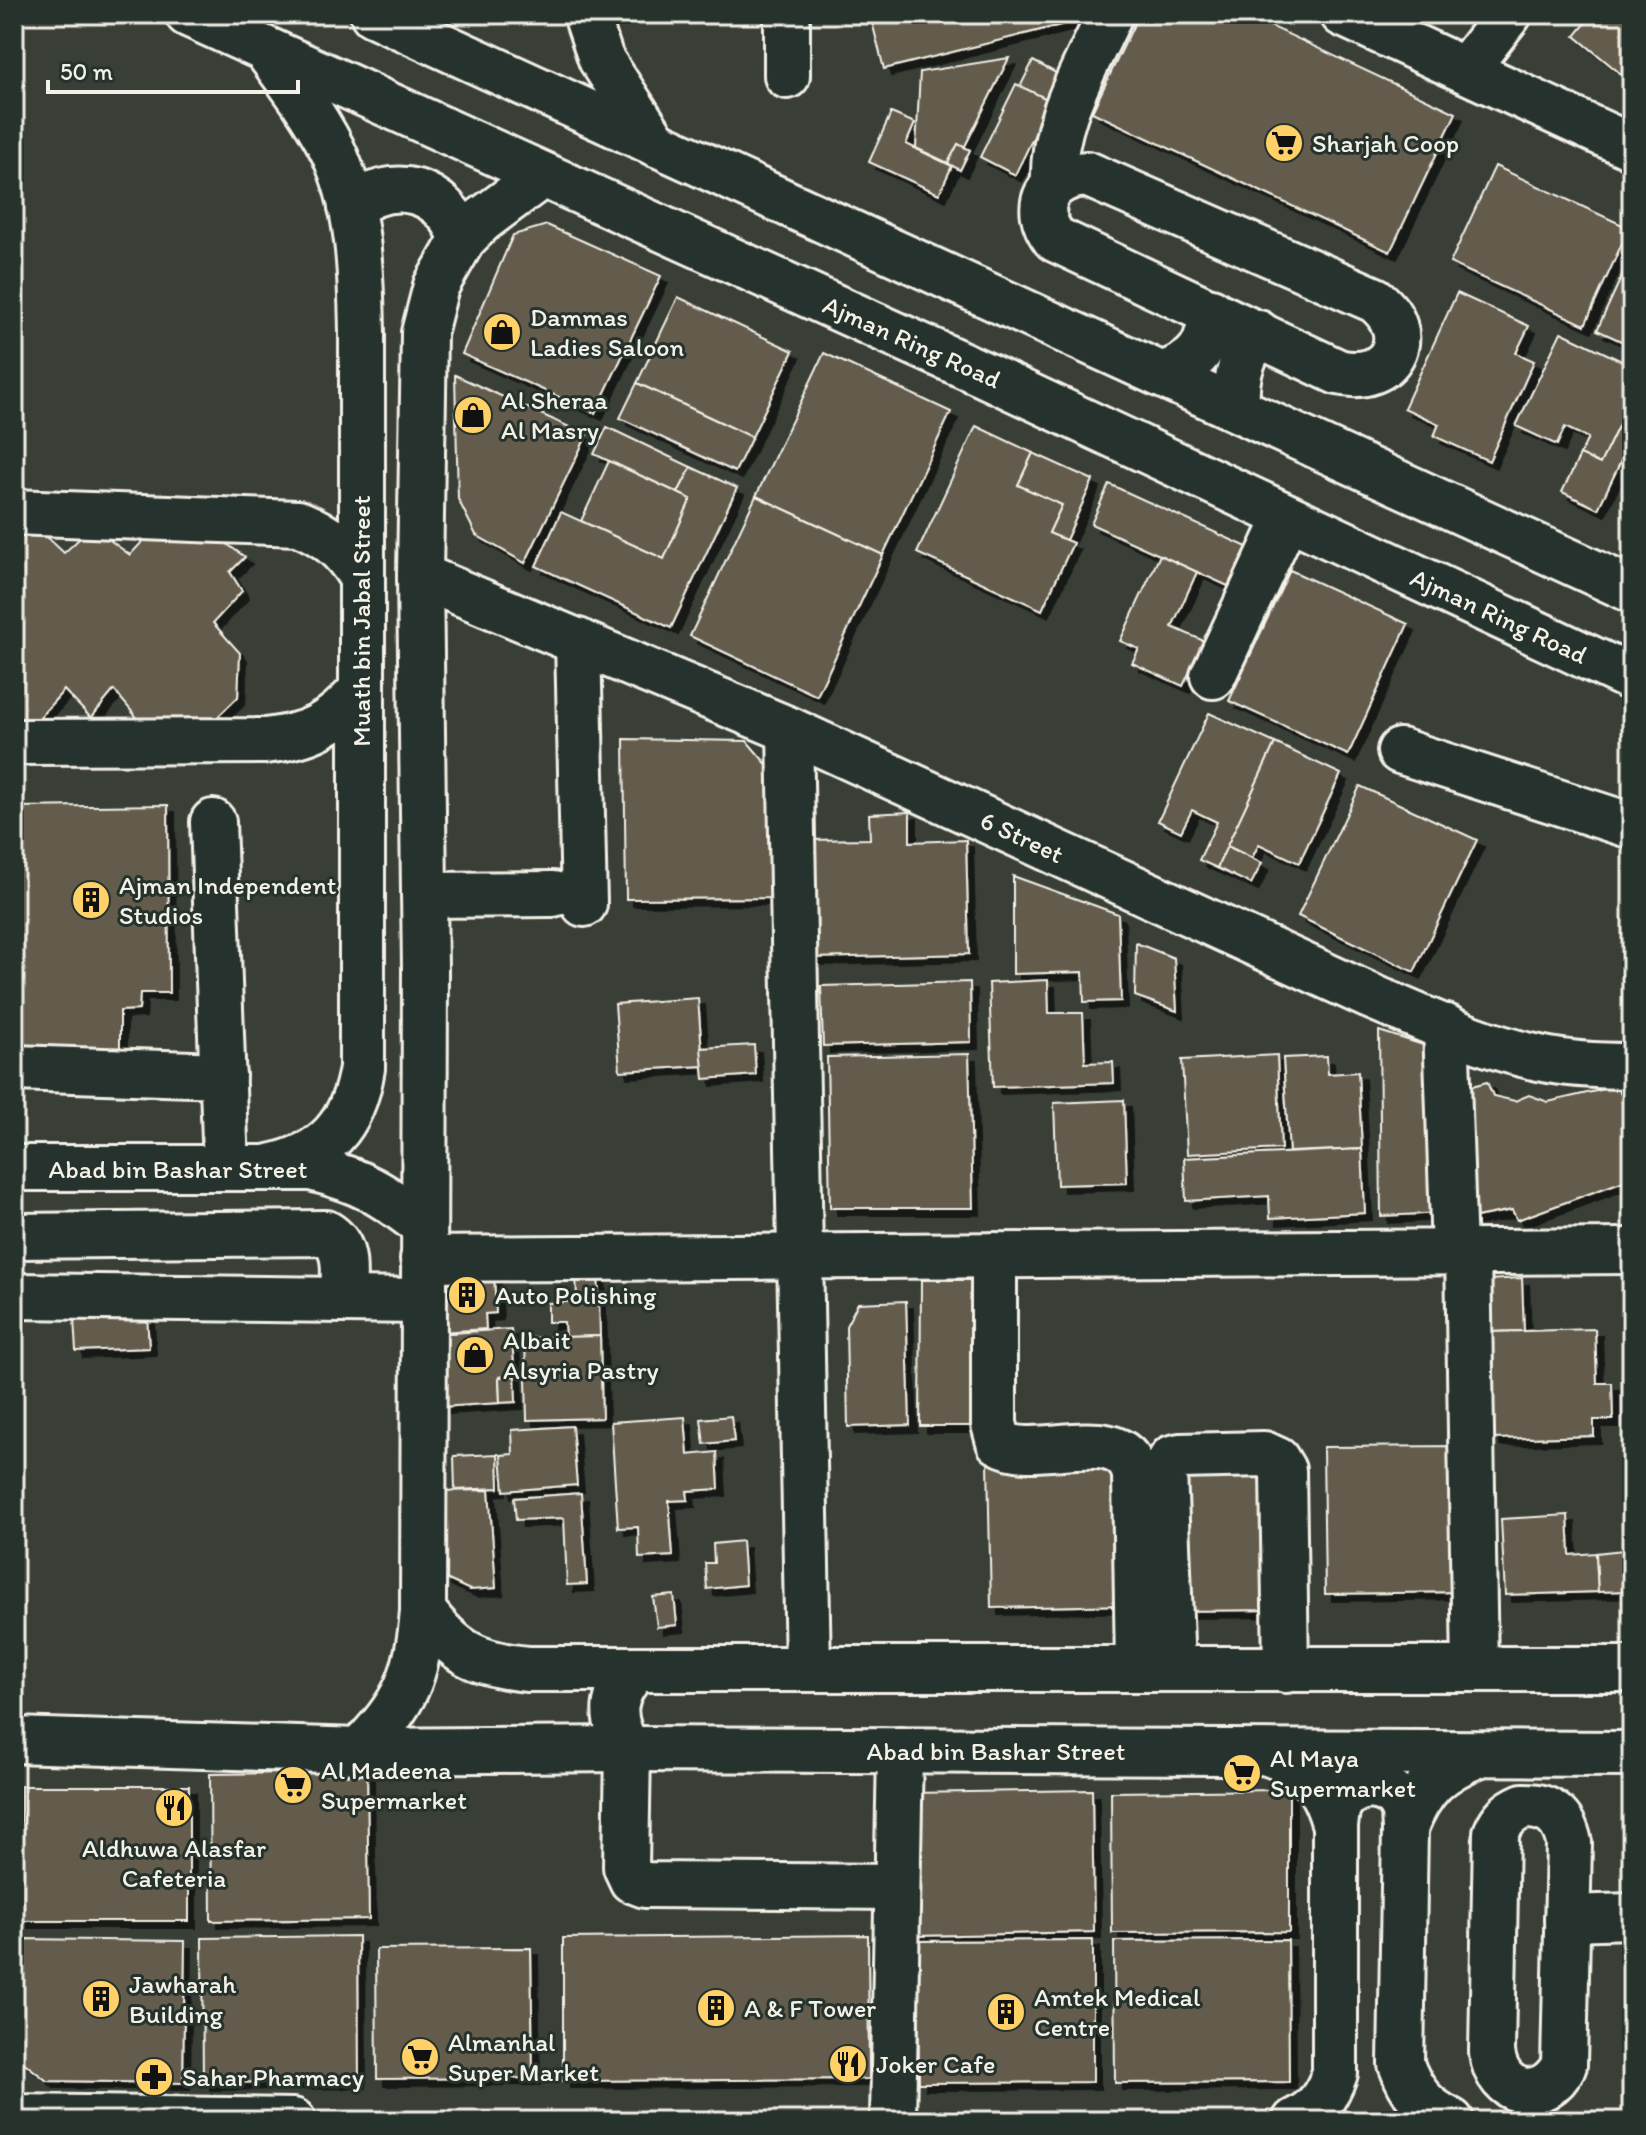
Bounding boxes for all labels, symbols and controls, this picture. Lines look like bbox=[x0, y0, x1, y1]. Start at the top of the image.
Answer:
scale bar bbox=[48, 44, 298, 94]
text: 50 m bbox=[60, 57, 113, 86]
supermarket icon: Sharjah Coop bbox=[1263, 122, 1305, 164]
place label: Sharjah Coop bbox=[1312, 127, 1459, 159]
street label: Ajman Ring Road bbox=[818, 288, 1006, 396]
place label: Dammas Ladies Saloon bbox=[530, 301, 685, 363]
shop icon: Dammas Ladies Saloon bbox=[481, 311, 523, 353]
place label: Al Sheraa Al Masry bbox=[501, 384, 608, 446]
shop icon: Al Sheraa Al Masry bbox=[452, 394, 494, 436]
street label: Muath bin Jabal Street bbox=[345, 495, 377, 747]
street label: Ajman Ring Road bbox=[1406, 561, 1592, 671]
street label: 6 Street bbox=[975, 804, 1069, 870]
place label: Ajman Independent Studios bbox=[119, 869, 337, 931]
building icon: Ajman Independent Studios bbox=[70, 879, 112, 921]
street label: Abad bin Bashar Street bbox=[49, 1153, 308, 1185]
building icon: Auto Polishing bbox=[446, 1274, 488, 1316]
place label: Auto Polishing bbox=[495, 1279, 657, 1311]
place label: Albait Alsyria Pastry bbox=[503, 1324, 659, 1386]
shop icon: Albait Alsyria Pastry bbox=[454, 1334, 496, 1376]
street label: Abad bin Bashar Street bbox=[867, 1735, 1126, 1767]
place label: Al Maya Supermarket bbox=[1270, 1742, 1416, 1804]
supermarket icon: Al Maya Supermarket bbox=[1221, 1752, 1263, 1794]
place label: Al Madeena Supermarket bbox=[321, 1754, 467, 1816]
supermarket icon: Al Madeena Supermarket bbox=[272, 1764, 314, 1806]
restaurant icon: Aldhuwa Alasfar Cafeteria bbox=[153, 1787, 195, 1829]
place label: Aldhuwa Alasfar Cafeteria bbox=[82, 1832, 266, 1894]
place label: Jawharah Building bbox=[129, 1968, 236, 2030]
building icon: Jawharah Building bbox=[80, 1978, 122, 2020]
place label: Amtek Medical Centre bbox=[1034, 1981, 1200, 2043]
building icon: A & F Tower bbox=[695, 1987, 737, 2029]
building icon: Amtek Medical Centre bbox=[985, 1991, 1027, 2033]
place label: A & F Tower bbox=[744, 1992, 876, 2024]
place label: Almanhal Super Market bbox=[448, 2026, 599, 2088]
supermarket icon: Almanhal Super Market bbox=[399, 2036, 441, 2078]
restaurant icon: Joker Cafe bbox=[827, 2043, 869, 2085]
place label: Joker Cafe bbox=[876, 2048, 995, 2080]
pharmacy icon: Sahar Pharmacy bbox=[133, 2056, 175, 2098]
place label: Sahar Pharmacy bbox=[182, 2061, 364, 2093]

